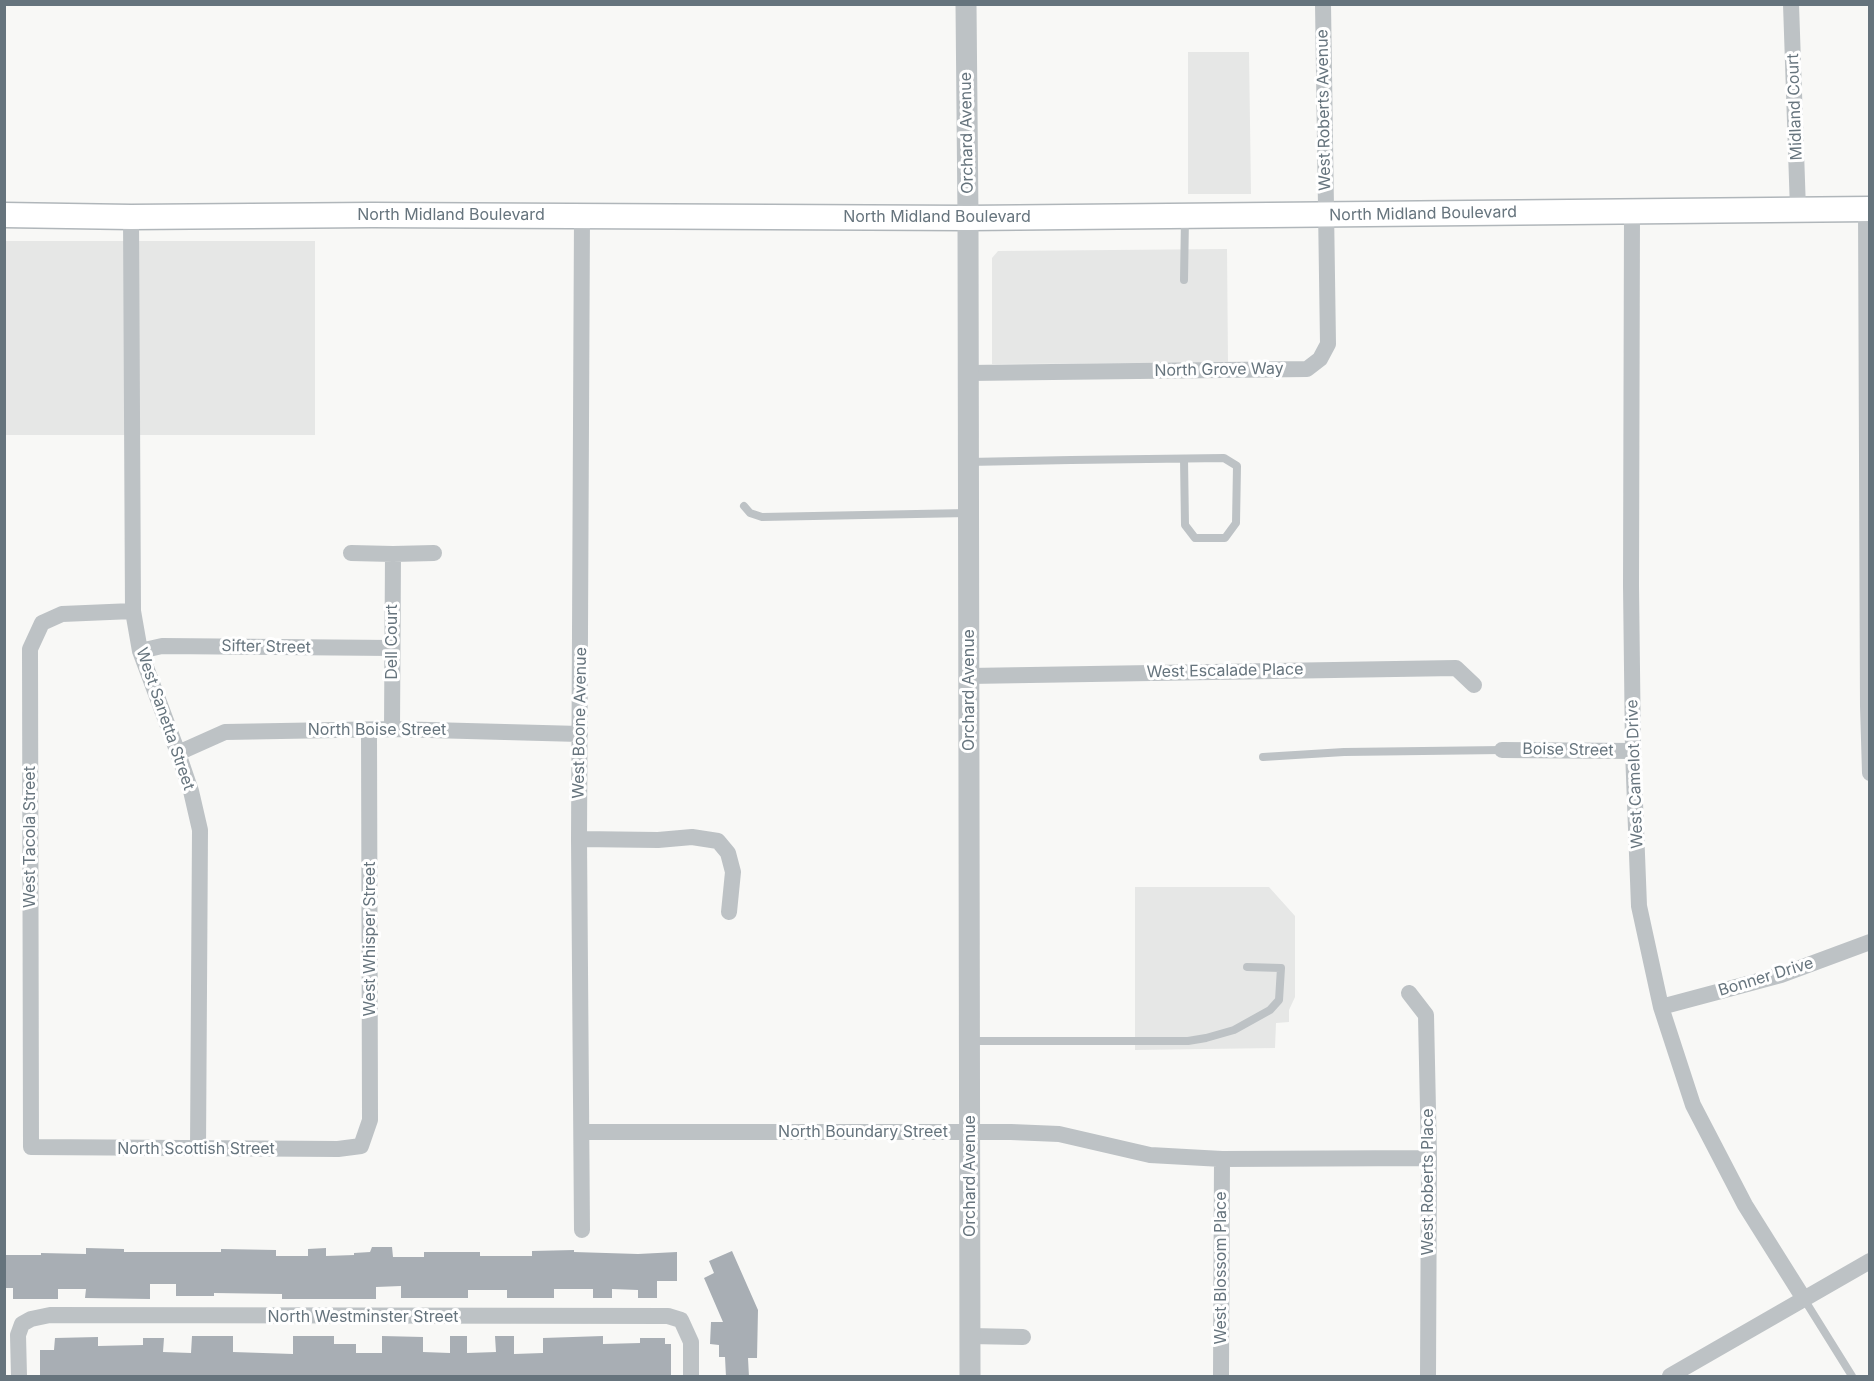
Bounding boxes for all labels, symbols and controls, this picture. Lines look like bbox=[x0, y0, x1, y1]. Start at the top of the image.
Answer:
street label: West Roberts Avenue bbox=[1313, 29, 1335, 191]
street label: Midland Court bbox=[1784, 53, 1806, 161]
street label: Orchard Avenue bbox=[956, 72, 978, 194]
street label: North Midland Boulevard bbox=[1329, 203, 1517, 225]
street label: North Midland Boulevard bbox=[357, 205, 545, 225]
street label: North Midland Boulevard bbox=[843, 207, 1031, 227]
street label: North Grove Way bbox=[1154, 359, 1284, 381]
street label: Dell Court bbox=[382, 604, 402, 680]
street label: Orchard Avenue bbox=[959, 629, 979, 751]
street label: Sifter Street bbox=[221, 637, 311, 657]
street label: West Sanetta Street bbox=[132, 645, 198, 793]
street label: West Boone Avenue bbox=[569, 647, 591, 799]
street label: West Escalade Place bbox=[1146, 660, 1304, 682]
street label: West Camelot Drive bbox=[1623, 699, 1647, 849]
street label: North Boise Street bbox=[308, 720, 446, 740]
street label: Boise Street bbox=[1522, 740, 1614, 760]
street label: West Tacola Street bbox=[20, 766, 40, 908]
street label: West Whisper Street bbox=[360, 862, 380, 1016]
street label: Bonner Drive bbox=[1716, 953, 1816, 1001]
street label: West Roberts Place bbox=[1418, 1108, 1438, 1256]
street label: Orchard Avenue bbox=[960, 1115, 980, 1237]
street label: North Boundary Street bbox=[778, 1122, 948, 1142]
street label: North Scottish Street bbox=[117, 1139, 275, 1159]
street label: West Blossom Place bbox=[1211, 1192, 1231, 1344]
street label: North Westminster Street bbox=[268, 1307, 458, 1327]

